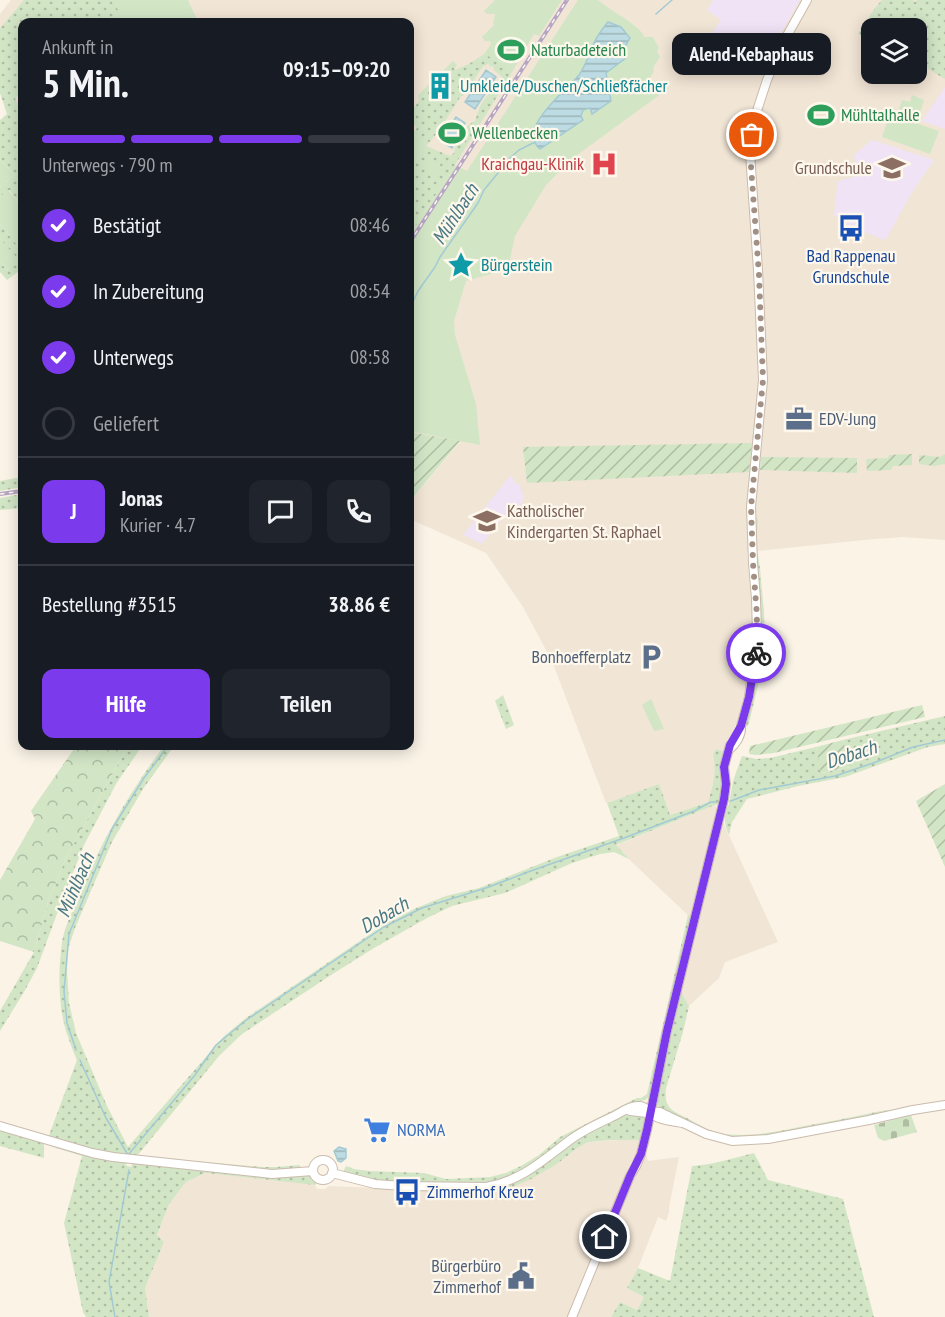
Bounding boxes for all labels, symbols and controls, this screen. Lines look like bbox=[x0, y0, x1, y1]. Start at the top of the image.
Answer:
map controls bbox=[861, 18, 927, 84]
button: layers bbox=[861, 18, 927, 84]
callout: Alend-Kebaphaus bbox=[672, 33, 831, 75]
text: Ankunft in bbox=[42, 34, 113, 60]
sports icon: Naturbadeteich bbox=[496, 35, 526, 65]
place label: Naturbadeteich bbox=[531, 38, 626, 61]
text: Alend-Kebaphaus bbox=[689, 41, 814, 67]
text: 09:15–09:20 bbox=[283, 55, 390, 83]
text: 5 Min. bbox=[42, 57, 129, 108]
building icon: Umkleide/Duschen/Schließfächer bbox=[425, 71, 455, 101]
place label: Umkleide/Duschen/Schließfächer bbox=[460, 74, 667, 97]
sports icon: Mühltalhalle bbox=[806, 100, 836, 130]
place label: Mühltalhalle bbox=[841, 103, 920, 126]
pin bbox=[726, 109, 777, 160]
sports icon: Wellenbecken bbox=[437, 118, 467, 148]
icon: bag bbox=[735, 118, 768, 151]
place label: Wellenbecken bbox=[472, 121, 558, 144]
hospital icon: Kraichgau-Klinik bbox=[589, 149, 619, 179]
text: Unterwegs · 790 m bbox=[42, 152, 172, 178]
place label: Kraichgau-Klinik bbox=[481, 152, 584, 175]
school or university icon: Grundschule bbox=[877, 153, 907, 183]
place label: Grundschule bbox=[795, 156, 872, 179]
water label: Mühlbach bbox=[426, 178, 485, 249]
icon: check bbox=[42, 209, 75, 242]
text: Bestätigt bbox=[93, 211, 161, 239]
text: 08:46 bbox=[350, 212, 390, 238]
bus stop icon: Bad Rappenau Grundschule bbox=[836, 213, 866, 243]
place label: Bad Rappenau Grundschule bbox=[806, 244, 896, 288]
place icon: Bürgerstein bbox=[446, 250, 476, 280]
place label: Bürgerstein bbox=[481, 253, 553, 276]
icon: check bbox=[42, 275, 75, 308]
text: In Zubereitung bbox=[93, 277, 204, 305]
text: 08:54 bbox=[350, 278, 390, 304]
icon: check bbox=[42, 341, 75, 374]
text: Unterwegs bbox=[93, 343, 174, 371]
text: 08:58 bbox=[350, 344, 390, 370]
office icon: EDV-Jung bbox=[784, 404, 814, 434]
place label: EDV-Jung bbox=[819, 407, 876, 430]
text: Geliefert bbox=[93, 409, 159, 437]
button: chat bbox=[249, 480, 312, 543]
button: phone bbox=[327, 480, 390, 543]
text: Jonas bbox=[120, 484, 163, 512]
text: J bbox=[70, 497, 77, 525]
place label: Katholischer Kindergarten St. Raphael bbox=[507, 499, 662, 543]
school or university icon: Katholischer Kindergarten St. Raphael bbox=[472, 506, 502, 536]
text: Kurier · 4.7 bbox=[120, 512, 196, 538]
text: Bestellung #3515 bbox=[42, 590, 177, 618]
text: 38.86 € bbox=[328, 590, 390, 618]
courier bbox=[726, 623, 786, 683]
icon: bike bbox=[740, 637, 773, 670]
parking icon: Bonhoefferplatz bbox=[636, 642, 666, 672]
place label: Bonhoefferplatz bbox=[532, 645, 631, 668]
button: Hilfe bbox=[42, 669, 210, 738]
button: Teilen bbox=[222, 669, 390, 738]
water label: Dobach bbox=[822, 733, 881, 774]
water label: Mühlbach bbox=[50, 848, 101, 921]
water label: Dobach bbox=[355, 890, 414, 939]
supermarket icon: NORMA bbox=[362, 1115, 392, 1145]
place label: NORMA bbox=[397, 1118, 446, 1141]
bus stop icon: Zimmerhof Kreuz bbox=[392, 1177, 422, 1207]
place label: Zimmerhof Kreuz bbox=[427, 1180, 534, 1203]
pin bbox=[579, 1211, 630, 1262]
icon: home bbox=[588, 1220, 621, 1253]
place label: Bürgerbüro Zimmerhof bbox=[431, 1254, 502, 1298]
public building icon: Bürgerbüro Zimmerhof bbox=[506, 1261, 536, 1291]

